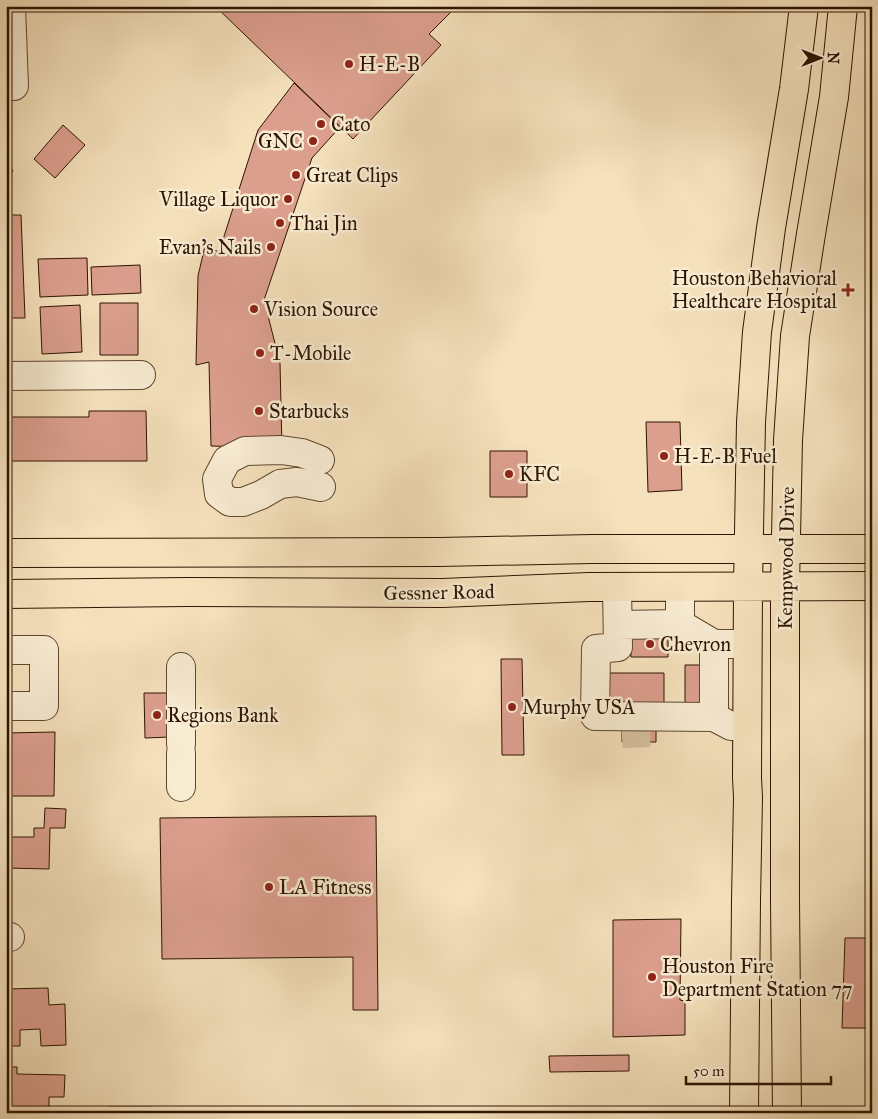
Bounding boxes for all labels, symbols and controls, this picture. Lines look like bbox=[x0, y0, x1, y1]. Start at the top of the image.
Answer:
north arrow bbox=[796, 32, 846, 82]
place label: H-E-B bbox=[359, 52, 420, 76]
text: N bbox=[824, 52, 841, 64]
marker: H-E-B bbox=[343, 58, 355, 70]
place label: Cato bbox=[331, 112, 370, 136]
marker: Cato bbox=[315, 118, 327, 130]
place label: GNC bbox=[258, 129, 303, 153]
marker: GNC bbox=[307, 135, 319, 147]
place label: Great Clips bbox=[306, 163, 398, 187]
marker: Great Clips bbox=[290, 169, 302, 181]
place label: Village Liquor bbox=[158, 187, 278, 212]
marker: Village Liquor bbox=[282, 193, 294, 205]
place label: Thai Jin bbox=[290, 211, 358, 236]
marker: Thai Jin bbox=[274, 217, 286, 229]
place label: Evan's Nails bbox=[159, 235, 261, 259]
marker: Evan's Nails bbox=[265, 241, 277, 253]
place label: Houston Behavioral Healthcare Hospital bbox=[672, 266, 838, 313]
marker: Houston Behavioral Healthcare Hospital bbox=[841, 283, 855, 297]
place label: Vision Source bbox=[263, 297, 378, 321]
marker: Vision Source bbox=[248, 303, 260, 315]
place label: T-Mobile bbox=[270, 341, 351, 365]
marker: T-Mobile bbox=[254, 347, 266, 359]
place label: Starbucks bbox=[269, 399, 349, 423]
marker: Starbucks bbox=[253, 405, 265, 417]
place label: H-E-B Fuel bbox=[674, 444, 777, 468]
marker: H-E-B Fuel bbox=[658, 450, 670, 462]
place label: KFC bbox=[519, 462, 560, 486]
marker: KFC bbox=[503, 468, 515, 480]
street label: Kempwood Drive bbox=[773, 486, 799, 630]
street label: Gessner Road bbox=[383, 579, 495, 605]
place label: Chevron bbox=[660, 632, 731, 656]
marker: Chevron bbox=[644, 638, 656, 650]
place label: Murphy USA bbox=[522, 695, 636, 719]
marker: Murphy USA bbox=[506, 701, 518, 713]
place label: Regions Bank bbox=[167, 703, 279, 728]
marker: Regions Bank bbox=[151, 709, 163, 721]
place label: LA Fitness bbox=[279, 875, 371, 899]
marker: LA Fitness bbox=[263, 881, 275, 893]
place label: Houston Fire Department Station 77 bbox=[662, 954, 853, 1001]
marker: Houston Fire Department Station 77 bbox=[646, 971, 658, 983]
scale bar bbox=[686, 1054, 830, 1086]
text: 50 m bbox=[693, 1062, 725, 1080]

